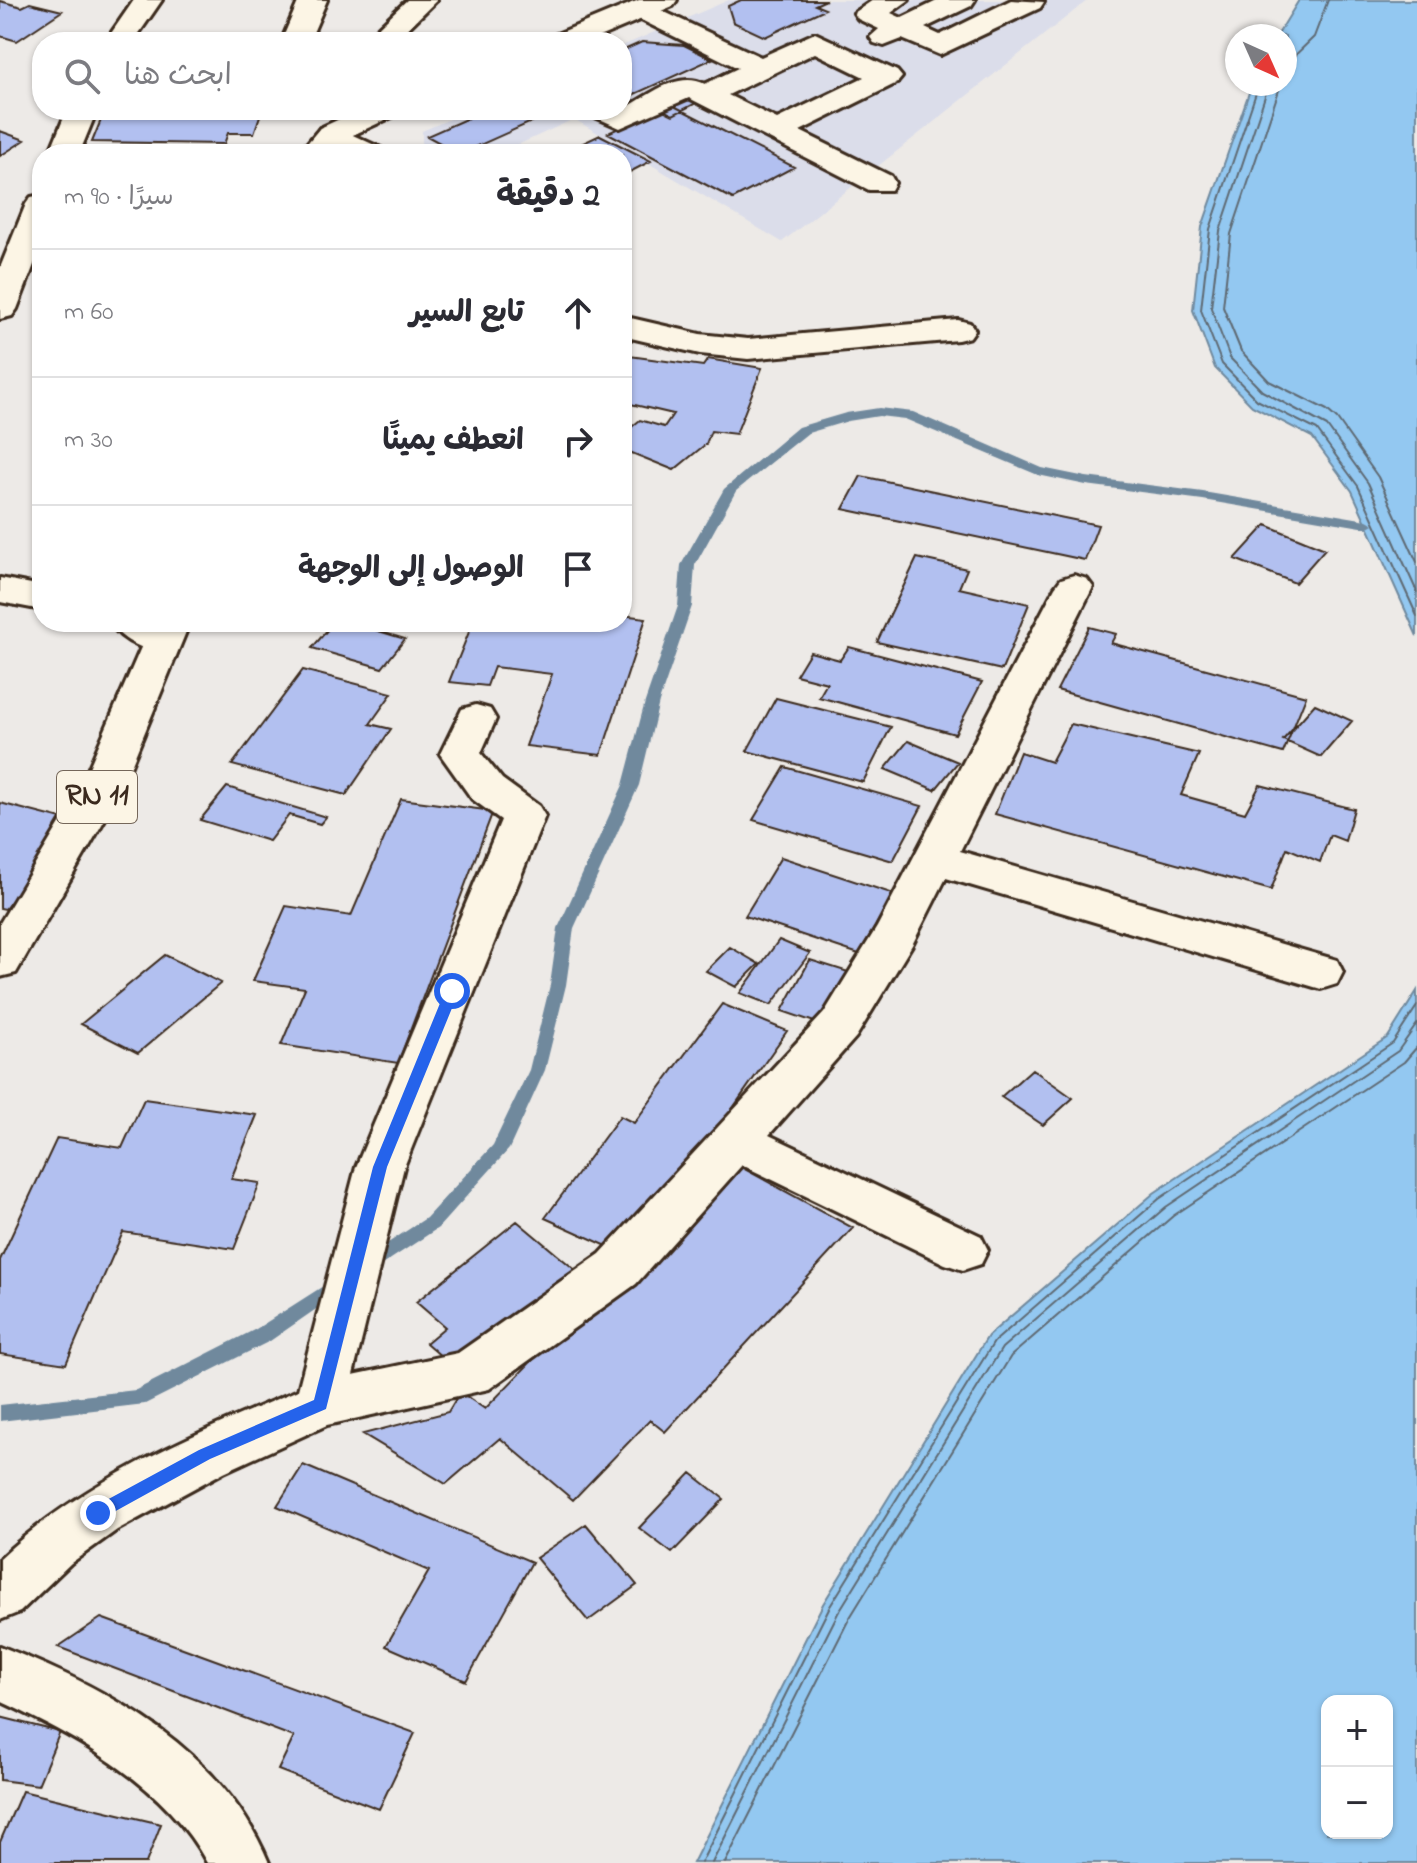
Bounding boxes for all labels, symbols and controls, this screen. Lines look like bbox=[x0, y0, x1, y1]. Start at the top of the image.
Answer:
north arrow bbox=[1225, 24, 1297, 96]
search box bbox=[32, 32, 632, 120]
icon: search bbox=[60, 54, 104, 98]
text: ابحث هنا bbox=[124, 55, 232, 99]
text: 2 دقيقة bbox=[496, 172, 600, 222]
text: سيرًا · 90 m bbox=[64, 179, 174, 217]
icon: ahead bbox=[556, 291, 600, 335]
text: تابع السير bbox=[410, 292, 524, 336]
text: 60 m bbox=[64, 294, 113, 332]
icon: right bbox=[556, 419, 600, 463]
text: انعطف يمينًا bbox=[383, 420, 524, 464]
text: 30 m bbox=[64, 422, 113, 460]
icon: arrive bbox=[556, 547, 600, 591]
text: الوصول إلى الوجهة bbox=[298, 548, 524, 592]
road number: RN 11 bbox=[57, 771, 137, 823]
route start bbox=[434, 973, 470, 1009]
route end bbox=[80, 1495, 116, 1531]
map controls bbox=[1321, 1695, 1393, 1839]
button: + bbox=[1321, 1695, 1393, 1767]
button: − bbox=[1321, 1767, 1393, 1839]

